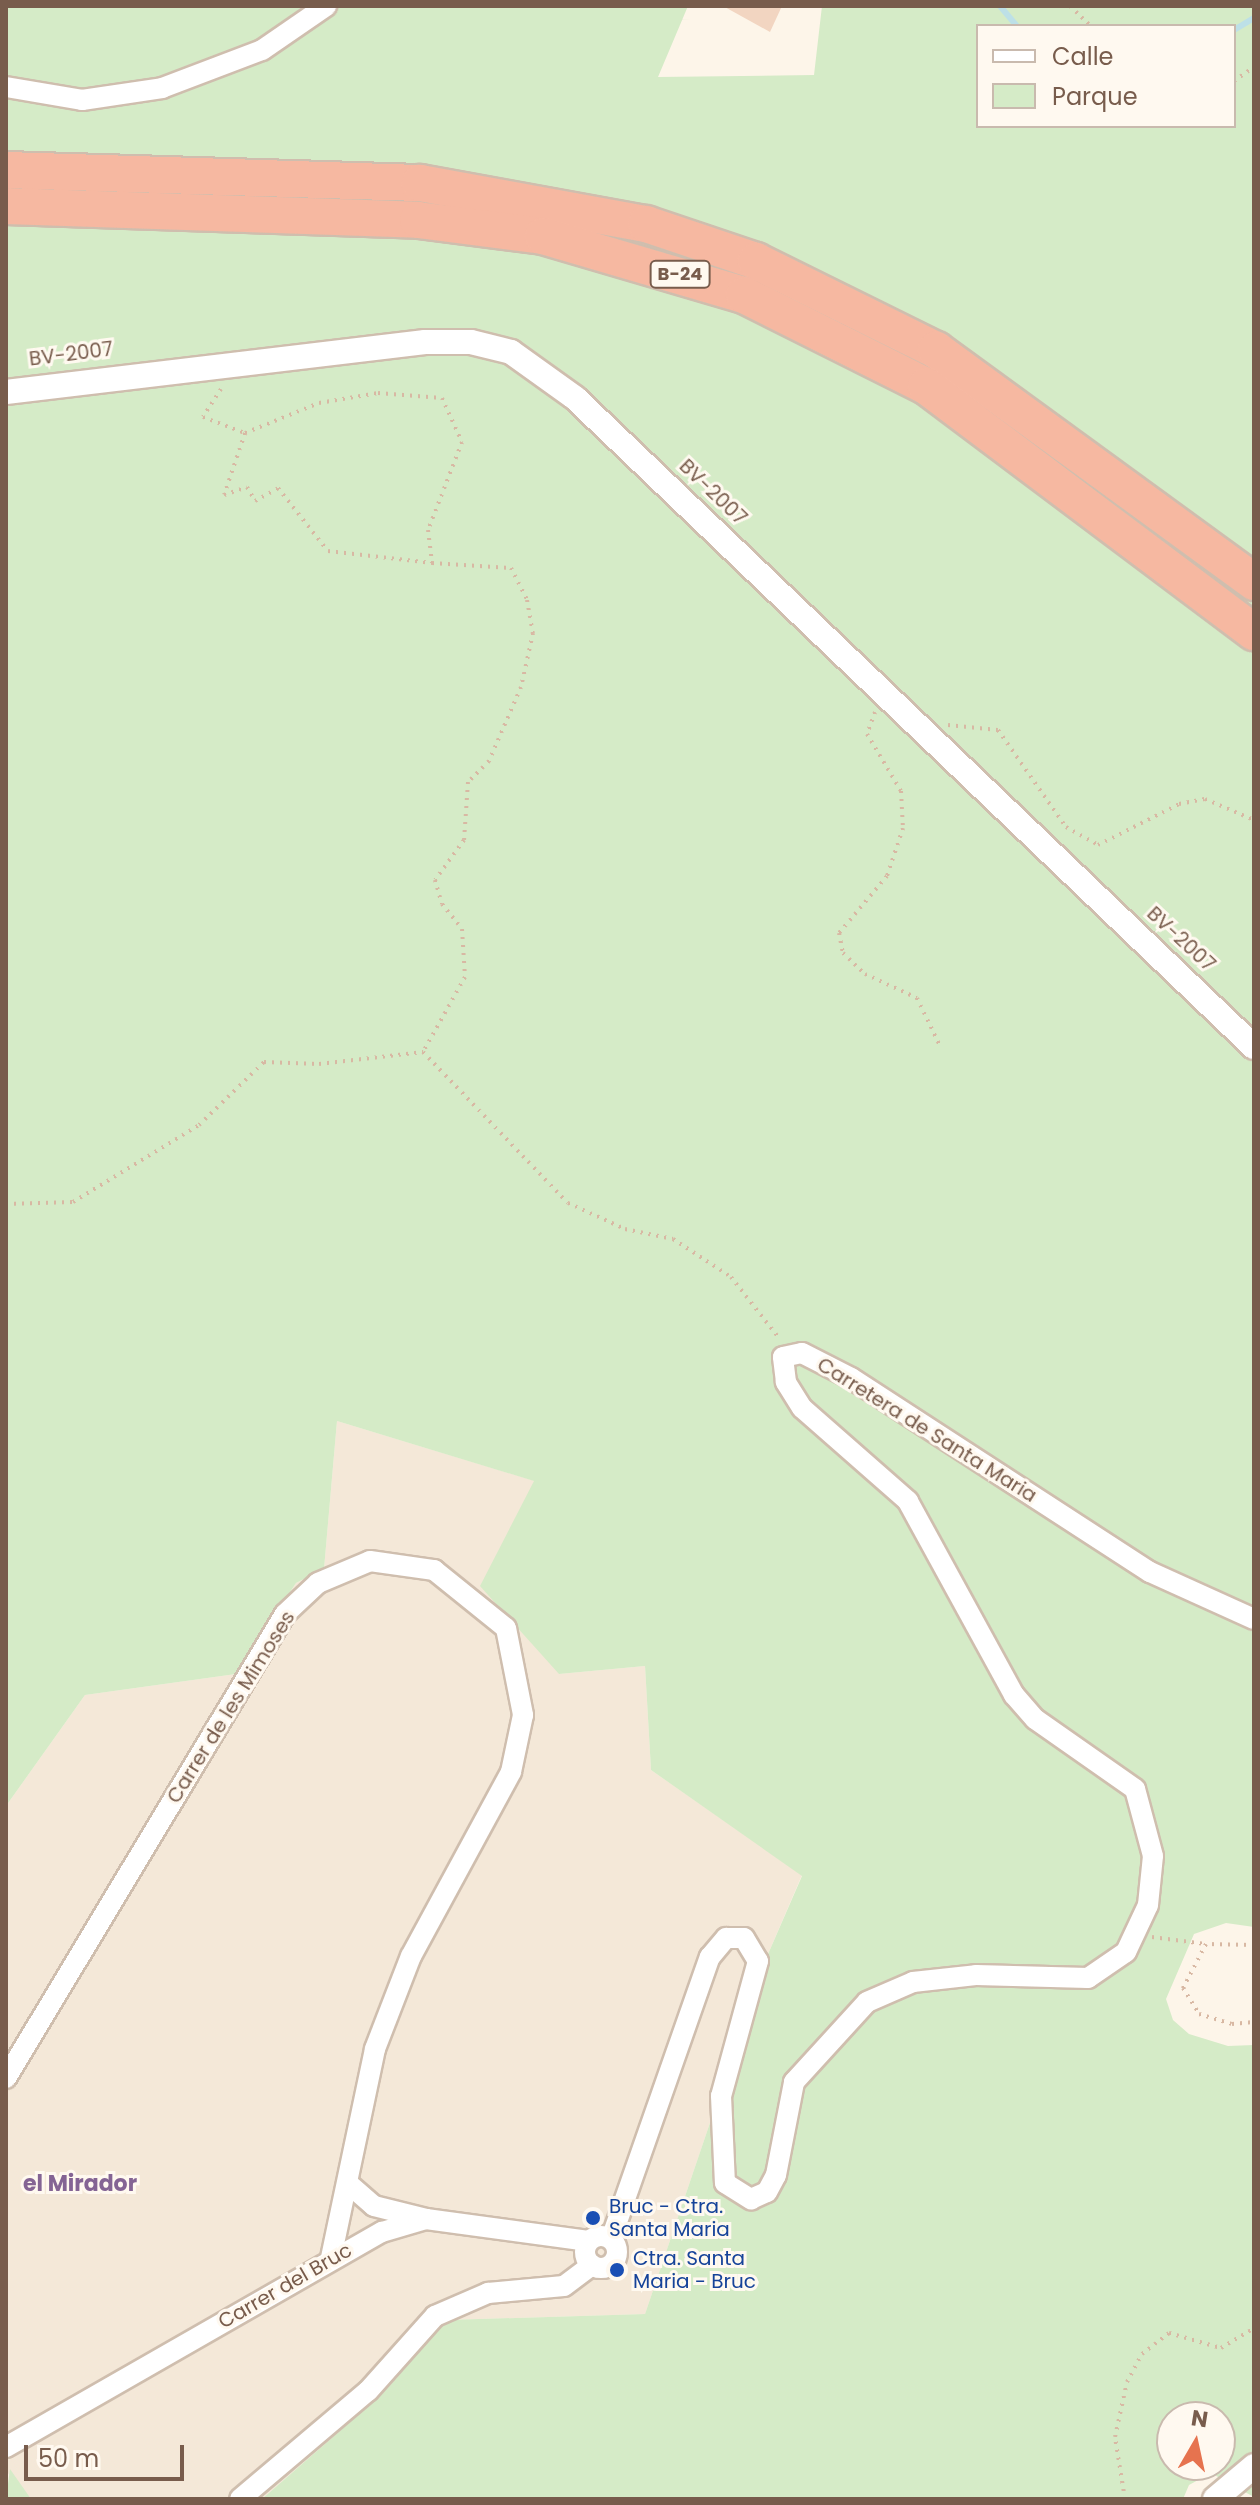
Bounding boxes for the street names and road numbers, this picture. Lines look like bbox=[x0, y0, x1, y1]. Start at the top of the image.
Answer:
road number: B-24 bbox=[648, 260, 712, 288]
street label: BV-2007 bbox=[28, 337, 114, 371]
street label: BV-2007 bbox=[674, 454, 752, 530]
street label: BV-2007 bbox=[1142, 901, 1220, 977]
street label: Carretera de Santa Maria bbox=[813, 1352, 1041, 1508]
street label: Carrer de les Mimoses bbox=[162, 1606, 300, 1808]
street label: Carrer del Bruc bbox=[214, 2238, 356, 2334]

